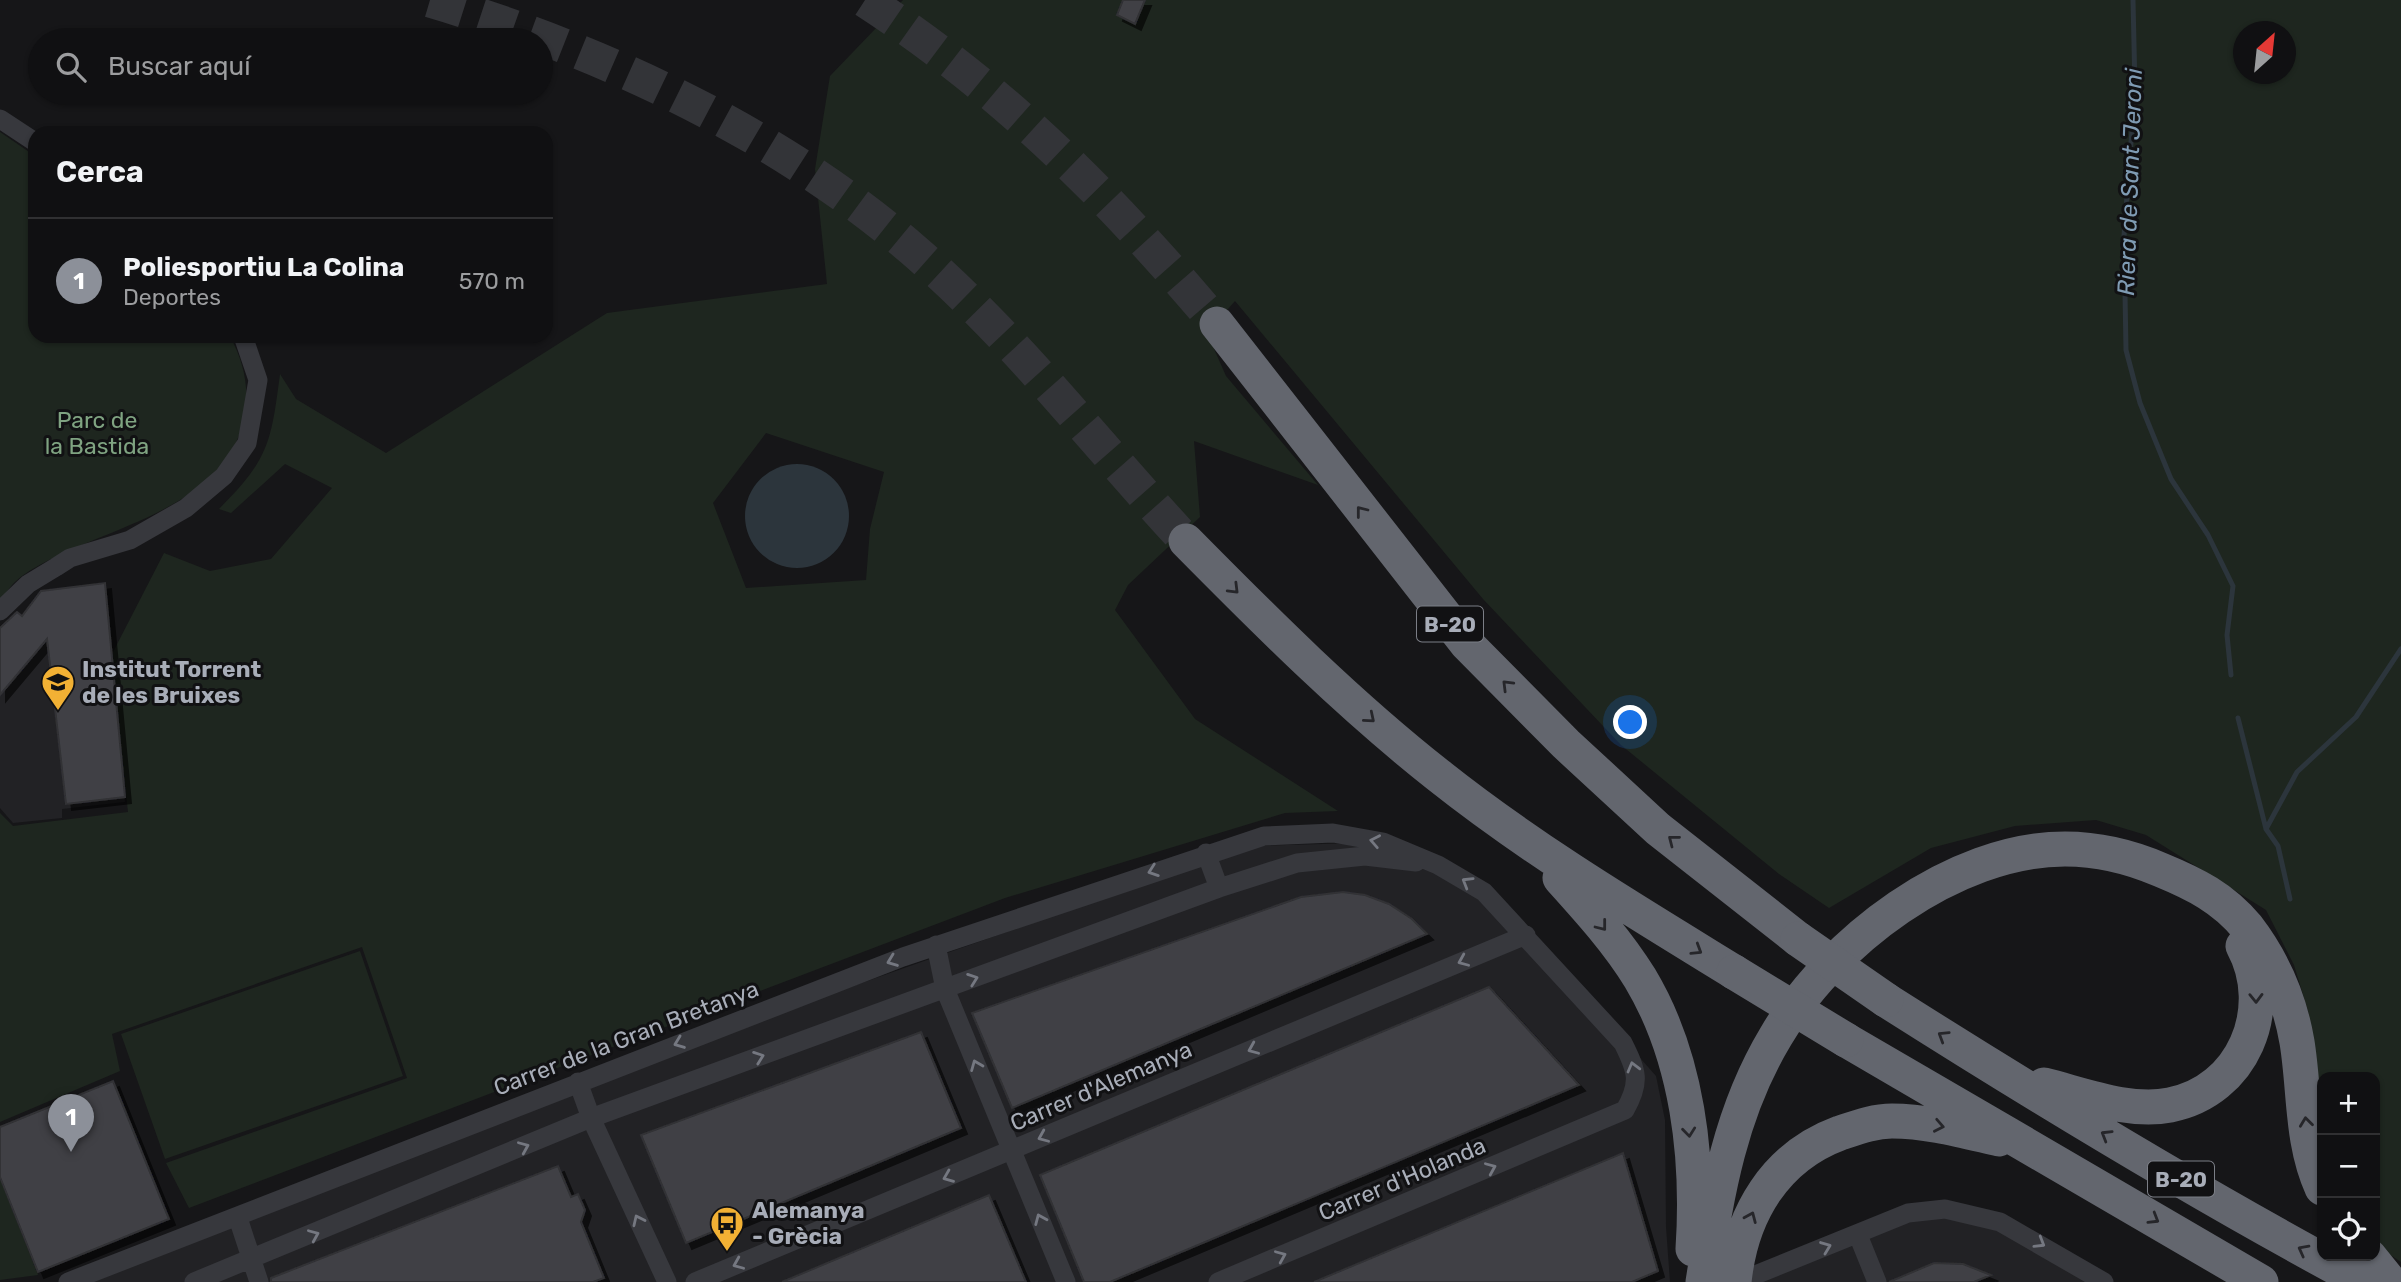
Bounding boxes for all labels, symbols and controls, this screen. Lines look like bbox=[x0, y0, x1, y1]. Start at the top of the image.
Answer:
north arrow bbox=[2233, 21, 2296, 84]
search box bbox=[28, 28, 553, 105]
icon: search bbox=[52, 48, 90, 86]
text: Buscar aquí bbox=[108, 51, 250, 82]
water label: Riera de Sant Jeroni bbox=[2112, 66, 2148, 296]
text: Cerca bbox=[56, 154, 144, 190]
text: Poliesportiu La Colina bbox=[123, 252, 404, 283]
text: 1 bbox=[73, 267, 85, 295]
text: 570 m bbox=[459, 267, 525, 295]
text: Deportes bbox=[123, 283, 221, 311]
park label: Parc de la Bastida bbox=[45, 406, 149, 460]
one-way arrow bbox=[1356, 506, 1369, 518]
one-way arrow bbox=[1225, 581, 1238, 594]
road number: B-20 bbox=[1417, 606, 1483, 642]
place label: Institut Torrent de les Bruixes bbox=[82, 655, 261, 709]
school or university icon: Institut Torrent de les Bruixes bbox=[39, 663, 77, 712]
one-way arrow bbox=[1503, 680, 1516, 693]
your location bbox=[1613, 705, 1647, 739]
one-way arrow bbox=[1363, 710, 1375, 723]
one-way arrow bbox=[1369, 834, 1381, 849]
one-way arrow bbox=[1668, 836, 1681, 849]
one-way arrow bbox=[1148, 863, 1160, 877]
one-way arrow bbox=[1461, 877, 1474, 890]
one-way arrow bbox=[1594, 919, 1607, 931]
one-way arrow bbox=[1690, 941, 1703, 954]
one-way arrow bbox=[886, 953, 898, 967]
one-way arrow bbox=[1457, 953, 1470, 967]
one-way arrow bbox=[966, 973, 979, 987]
street label: Carrer de la Gran Bretanya bbox=[490, 974, 762, 1102]
one-way arrow bbox=[2248, 993, 2263, 1004]
one-way arrow bbox=[1938, 1032, 1951, 1045]
one-way arrow bbox=[674, 1035, 686, 1049]
street label: Carrer d'Alemanya bbox=[1006, 1035, 1196, 1137]
one-way arrow bbox=[1248, 1041, 1260, 1055]
one-way arrow bbox=[753, 1051, 765, 1065]
one-way arrow bbox=[971, 1060, 985, 1072]
one-way arrow bbox=[1627, 1062, 1641, 1074]
map controls bbox=[2317, 1072, 2380, 1261]
button: + bbox=[2317, 1072, 2380, 1135]
pin: 1 bbox=[48, 1094, 94, 1152]
one-way arrow bbox=[2298, 1117, 2313, 1128]
one-way arrow bbox=[1933, 1118, 1945, 1133]
one-way arrow bbox=[1681, 1126, 1696, 1138]
one-way arrow bbox=[1038, 1129, 1050, 1143]
street label: Carrer d'Holanda bbox=[1314, 1131, 1490, 1227]
one-way arrow bbox=[2101, 1131, 2114, 1144]
button: − bbox=[2317, 1135, 2380, 1198]
one-way arrow bbox=[517, 1141, 529, 1155]
one-way arrow bbox=[1484, 1162, 1496, 1176]
road number: B-20 bbox=[2148, 1162, 2214, 1196]
one-way arrow bbox=[943, 1169, 956, 1183]
place label: Alemanya - Grècia bbox=[752, 1196, 865, 1250]
button: locate bbox=[2317, 1198, 2380, 1261]
bus stop icon: Alemanya - Grècia bbox=[708, 1204, 746, 1253]
one-way arrow bbox=[1743, 1211, 1757, 1223]
one-way arrow bbox=[2146, 1211, 2159, 1224]
one-way arrow bbox=[1034, 1214, 1048, 1226]
one-way arrow bbox=[633, 1215, 647, 1227]
one-way arrow bbox=[307, 1229, 319, 1243]
one-way arrow bbox=[2032, 1235, 2045, 1248]
one-way arrow bbox=[1820, 1242, 1832, 1256]
one-way arrow bbox=[2298, 1245, 2310, 1258]
one-way arrow bbox=[1274, 1250, 1286, 1264]
one-way arrow bbox=[733, 1256, 745, 1270]

